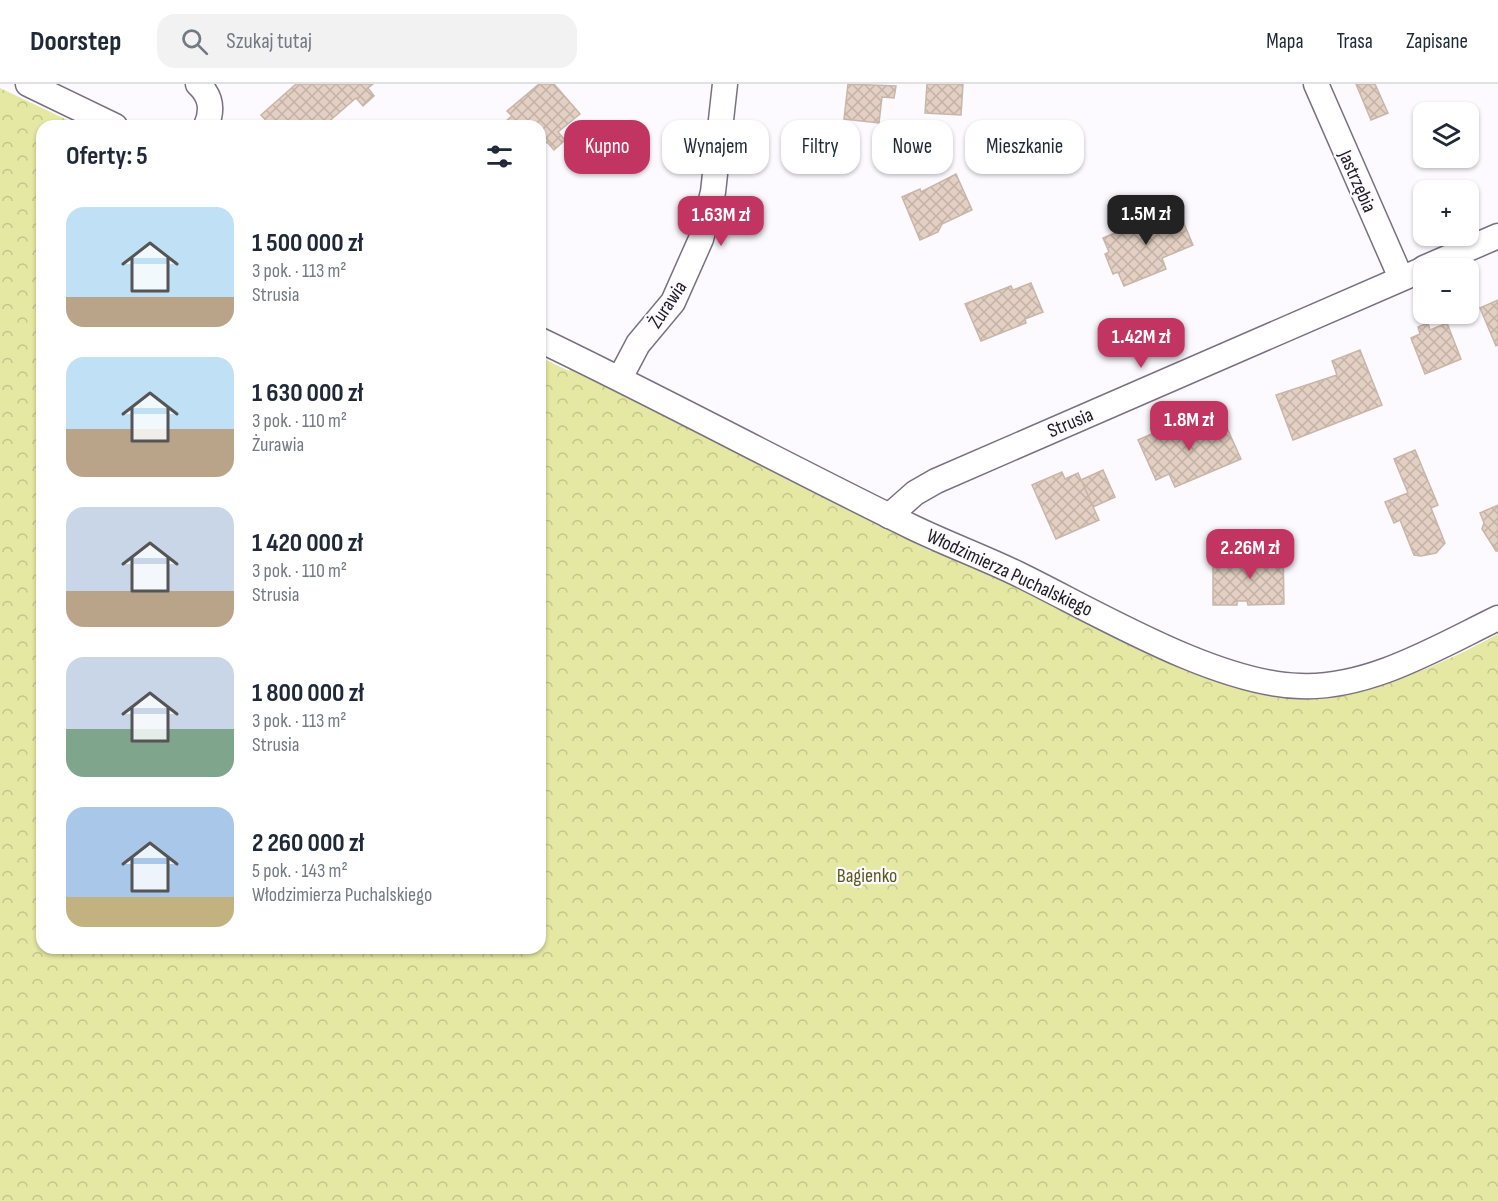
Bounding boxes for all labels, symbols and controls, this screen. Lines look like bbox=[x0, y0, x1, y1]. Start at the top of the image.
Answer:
search box bbox=[157, 14, 577, 68]
text: Doorstep bbox=[30, 25, 121, 58]
icon: search bbox=[178, 25, 211, 58]
text: Szukaj tutaj bbox=[226, 28, 312, 55]
text: Mapa bbox=[1266, 29, 1304, 54]
text: Trasa bbox=[1337, 29, 1373, 54]
text: Zapisane bbox=[1406, 29, 1468, 54]
map controls bbox=[1413, 102, 1479, 324]
button: layers bbox=[1413, 102, 1479, 168]
chip: Kupno bbox=[564, 120, 650, 174]
chip: Wynajem bbox=[662, 120, 769, 174]
chip: Filtry bbox=[781, 120, 860, 174]
chip: Nowe bbox=[872, 120, 953, 174]
chip: Mieszkanie bbox=[965, 120, 1084, 174]
icon: filters bbox=[483, 140, 516, 173]
text: Oferty: 5 bbox=[66, 141, 148, 172]
street label: Jastrzębia bbox=[1332, 146, 1381, 216]
button: + bbox=[1413, 180, 1479, 246]
pin: 1.5M zł bbox=[1091, 195, 1201, 246]
pin: 1.63M zł bbox=[659, 196, 783, 247]
text: 1.5M zł bbox=[1121, 202, 1171, 226]
text: 1.63M zł bbox=[692, 203, 750, 227]
text: 1 500 000 zł bbox=[252, 228, 363, 259]
icon: home bbox=[114, 231, 186, 303]
button: − bbox=[1413, 258, 1479, 324]
text: 3 pok. · 113 m² bbox=[252, 259, 347, 283]
street label: Żurawia bbox=[643, 276, 692, 333]
text: Strusia bbox=[252, 283, 299, 307]
pin: 1.42M zł bbox=[1079, 318, 1203, 369]
text: 1.42M zł bbox=[1112, 325, 1170, 349]
text: 1 630 000 zł bbox=[252, 378, 363, 409]
icon: home bbox=[114, 381, 186, 453]
pin: 1.8M zł bbox=[1134, 401, 1244, 452]
street label: Strusia bbox=[1044, 403, 1097, 443]
text: 1.8M zł bbox=[1164, 408, 1214, 432]
text: 3 pok. · 110 m² bbox=[252, 409, 347, 433]
text: Żurawia bbox=[252, 433, 304, 457]
street label: Włodzimierza Puchalskiego bbox=[923, 524, 1096, 622]
text: 1 420 000 zł bbox=[252, 528, 363, 559]
pin: 2.26M zł bbox=[1188, 529, 1312, 580]
icon: home bbox=[114, 531, 186, 603]
text: 2.26M zł bbox=[1220, 536, 1280, 560]
text: 3 pok. · 110 m² bbox=[252, 559, 347, 583]
text: Strusia bbox=[252, 583, 299, 607]
text: 1 800 000 zł bbox=[252, 678, 364, 709]
icon: home bbox=[114, 681, 186, 753]
text: 3 pok. · 113 m² bbox=[252, 709, 347, 733]
text: Strusia bbox=[252, 733, 299, 757]
text: 2 260 000 zł bbox=[252, 828, 364, 859]
icon: home bbox=[114, 831, 186, 903]
text: 5 pok. · 143 m² bbox=[252, 859, 348, 883]
park label: Bagienko bbox=[837, 864, 897, 888]
text: Włodzimierza Puchalskiego bbox=[252, 883, 432, 907]

